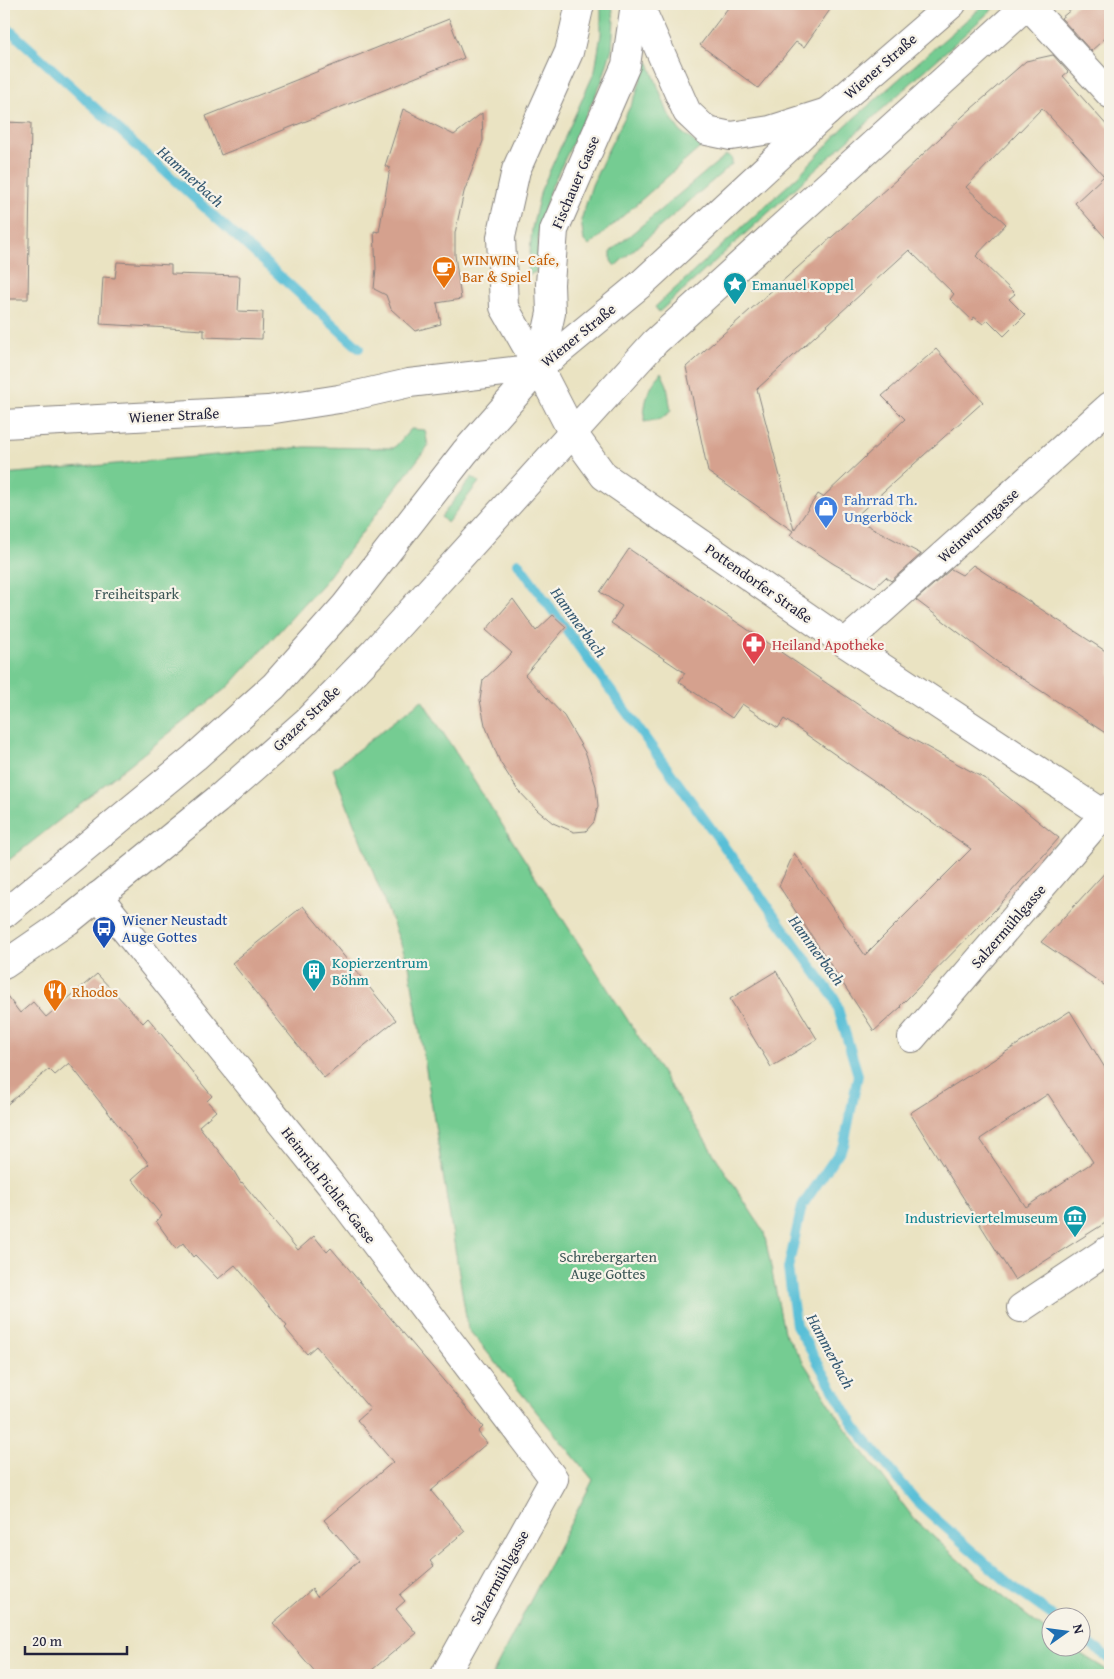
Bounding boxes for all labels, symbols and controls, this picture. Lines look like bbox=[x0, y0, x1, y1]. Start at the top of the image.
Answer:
street label: Wiener Straße bbox=[839, 28, 921, 104]
street label: Fischauer Gasse bbox=[546, 132, 604, 232]
water label: Hammerbach bbox=[152, 139, 230, 212]
place label: WINWIN - Cafe, Bar & Spiel bbox=[462, 249, 559, 287]
cafe icon: WINWIN - Cafe, Bar & Spiel bbox=[431, 255, 457, 289]
place icon: Emanuel Koppel bbox=[722, 271, 748, 305]
place label: Emanuel Koppel bbox=[752, 274, 854, 295]
street label: Wiener Straße bbox=[536, 298, 620, 372]
street label: Wiener Straße bbox=[128, 402, 220, 428]
street label: Weinwurmgasse bbox=[933, 483, 1023, 567]
place label: Fahrrad Th. Ungerböck bbox=[844, 489, 917, 527]
shop icon: Fahrrad Th. Ungerböck bbox=[813, 495, 839, 529]
street label: Pottendorfer Straße bbox=[701, 538, 817, 628]
water label: Hammerbach bbox=[544, 581, 613, 662]
park label: Freiheitspark bbox=[95, 583, 180, 604]
pharmacy icon: Heiland Apotheke bbox=[741, 631, 767, 665]
place label: Heiland Apotheke bbox=[772, 634, 884, 655]
street label: Grazer Straße bbox=[268, 680, 344, 756]
street label: Salzermühlgasse bbox=[966, 880, 1050, 972]
place label: Wiener Neustadt Auge Gottes bbox=[122, 909, 228, 947]
water label: Hammerbach bbox=[782, 909, 851, 990]
bus stop icon: Wiener Neustadt Auge Gottes bbox=[91, 915, 117, 949]
place label: Kopierzentrum Böhm bbox=[332, 952, 429, 990]
building icon: Kopierzentrum Böhm bbox=[301, 958, 327, 992]
restaurant icon: Rhodos bbox=[42, 978, 68, 1012]
place label: Rhodos bbox=[72, 981, 118, 1002]
street label: Heinrich Pichler-Gasse bbox=[277, 1122, 381, 1248]
museum icon: Industrieviertelmuseum bbox=[1062, 1204, 1088, 1238]
place label: Industrieviertelmuseum bbox=[905, 1207, 1059, 1228]
park label: Schrebergarten Auge Gottes bbox=[559, 1246, 657, 1284]
water label: Hammerbach bbox=[801, 1308, 861, 1393]
street label: Salzermühlgasse bbox=[464, 1526, 534, 1628]
north arrow bbox=[1042, 1606, 1092, 1656]
text: N bbox=[1068, 1622, 1090, 1636]
scale bar bbox=[25, 1624, 128, 1656]
text: 20 m bbox=[32, 1630, 63, 1651]

